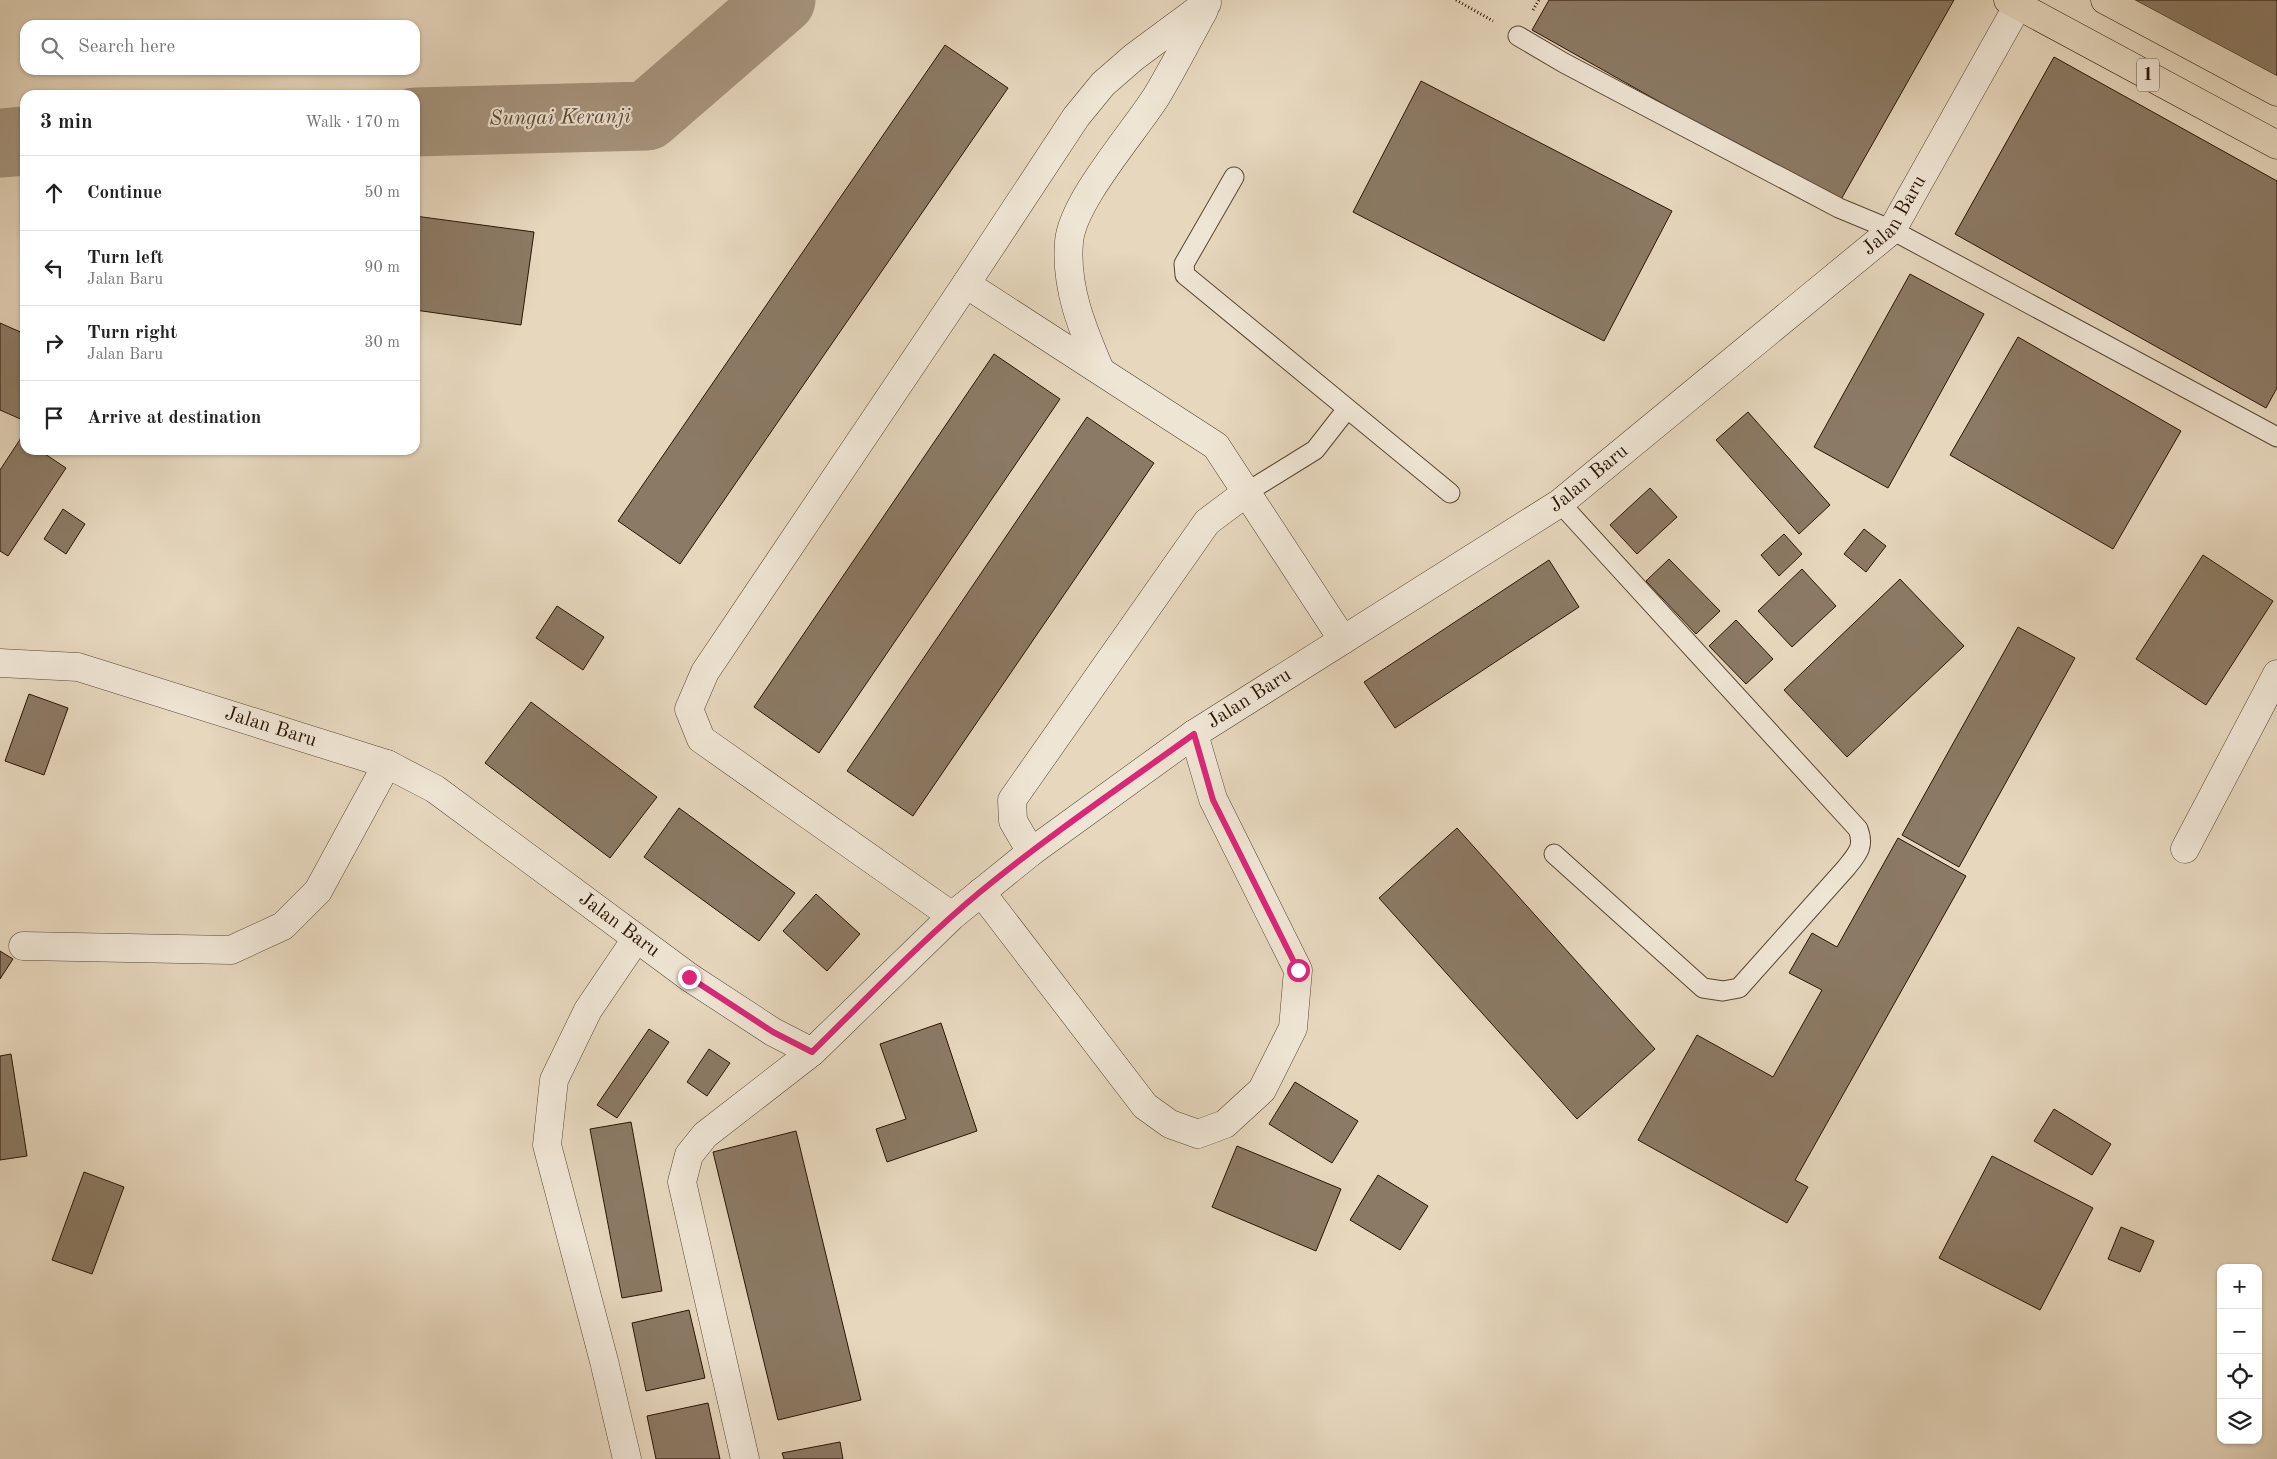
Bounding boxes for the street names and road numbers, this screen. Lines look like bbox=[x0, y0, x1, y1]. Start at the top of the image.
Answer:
road number: 1 bbox=[2137, 58, 2159, 92]
street label: Jalan Baru bbox=[1859, 172, 1930, 260]
street label: Jalan Baru bbox=[1546, 441, 1632, 517]
street label: Jalan Baru bbox=[1204, 665, 1295, 733]
street label: Jalan Baru bbox=[222, 704, 319, 751]
street label: Jalan Baru bbox=[575, 889, 663, 962]

